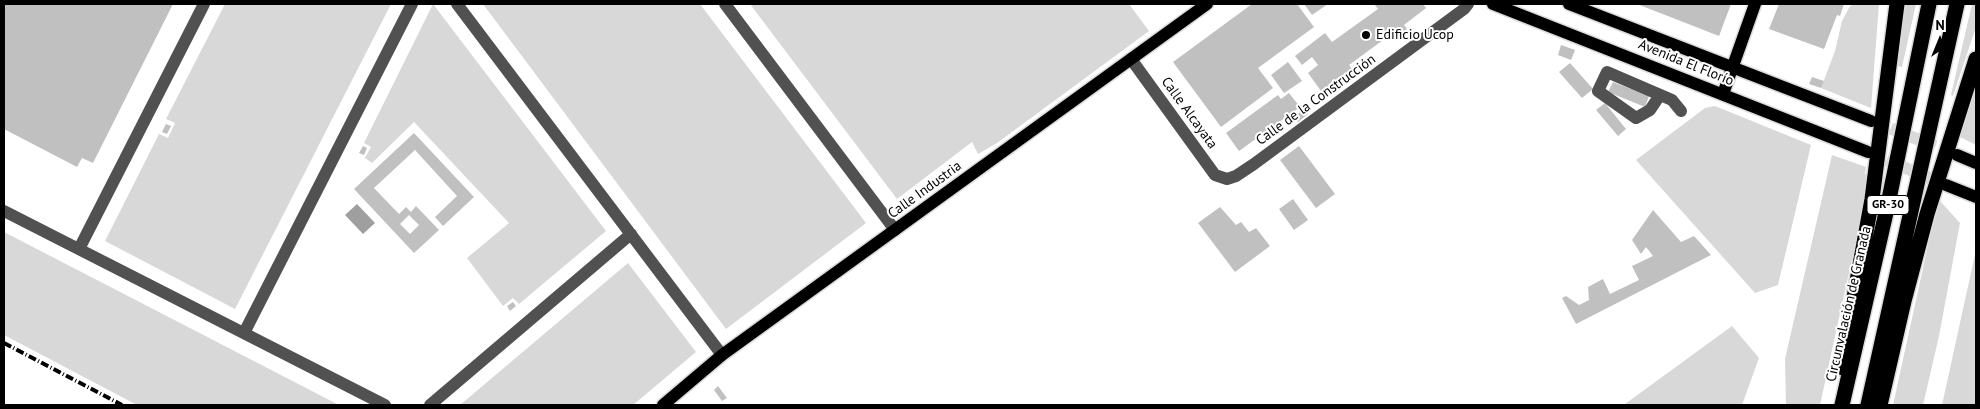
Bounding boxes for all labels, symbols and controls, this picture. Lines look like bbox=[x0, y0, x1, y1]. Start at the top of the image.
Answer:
north arrow bbox=[1915, 15, 1965, 65]
text: N bbox=[1935, 16, 1945, 34]
place label: Edificio Ucop bbox=[1376, 27, 1454, 43]
marker: Edificio Ucop bbox=[1360, 29, 1372, 41]
street label: Avenida El Florío bbox=[1636, 36, 1736, 90]
street label: Calle de la Construcción bbox=[1253, 51, 1379, 149]
street label: Calle Alcayata bbox=[1157, 74, 1221, 152]
street label: Calle Industria bbox=[885, 158, 965, 222]
road number: GR-30 bbox=[1867, 196, 1909, 214]
street label: Circunvalación de Granada bbox=[1823, 224, 1875, 384]

